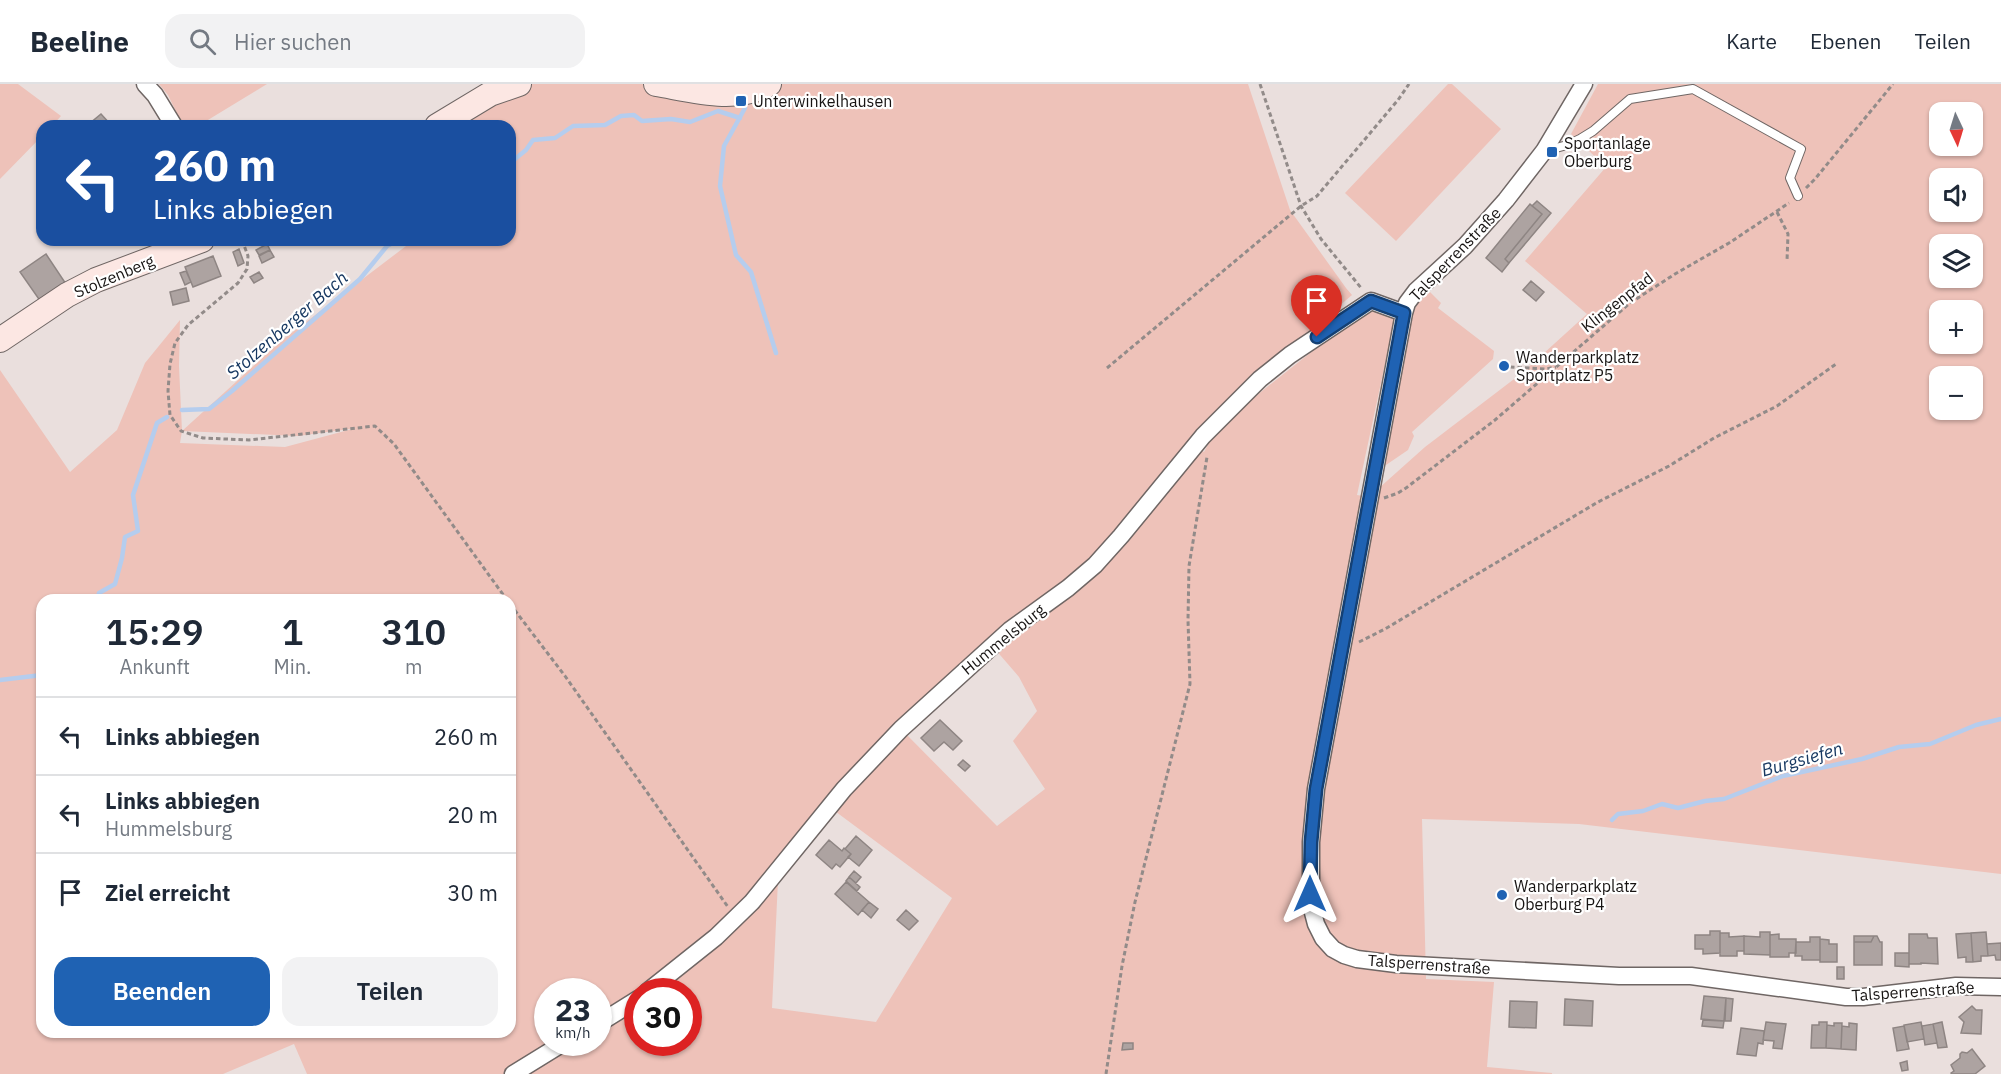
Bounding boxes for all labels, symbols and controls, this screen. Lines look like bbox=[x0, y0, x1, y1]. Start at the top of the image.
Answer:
search box bbox=[165, 14, 585, 68]
text: Beeline bbox=[30, 23, 129, 60]
icon: search bbox=[186, 25, 219, 58]
text: Hier suchen bbox=[234, 27, 352, 56]
text: Karte bbox=[1726, 27, 1777, 55]
text: Ebenen bbox=[1810, 27, 1881, 55]
text: Teilen bbox=[1914, 27, 1971, 55]
place label: Unterwinkelhausen bbox=[753, 91, 892, 111]
marker: Unterwinkelhausen bbox=[734, 94, 748, 108]
north arrow bbox=[1929, 102, 1983, 156]
map controls bbox=[1929, 102, 1983, 420]
place label: Sportanlage Oberburg bbox=[1564, 133, 1651, 171]
text: 260 m bbox=[153, 138, 276, 193]
icon: left bbox=[54, 144, 132, 222]
marker: Sportanlage Oberburg bbox=[1545, 145, 1559, 159]
button: sound bbox=[1929, 168, 1983, 222]
text: Links abbiegen bbox=[153, 191, 334, 226]
street label: Talsperrenstraße bbox=[1405, 203, 1505, 305]
button: layers bbox=[1929, 234, 1983, 288]
street label: Stolzenberg bbox=[71, 250, 158, 302]
water label: Stolzenberger Bach bbox=[222, 266, 352, 384]
street label: Klingenpfad bbox=[1577, 268, 1657, 336]
pin bbox=[1291, 275, 1342, 337]
icon: arrive bbox=[1300, 284, 1333, 317]
button: + bbox=[1929, 300, 1983, 354]
place label: Wanderparkplatz Sportplatz P5 bbox=[1516, 347, 1639, 385]
marker: Wanderparkplatz Sportplatz P5 bbox=[1497, 359, 1511, 373]
button: − bbox=[1929, 366, 1983, 420]
street label: Hummelsburg bbox=[957, 599, 1049, 679]
text: 15:29 bbox=[106, 608, 204, 655]
text: 1 bbox=[282, 608, 303, 655]
text: 310 bbox=[381, 608, 446, 655]
text: Ankunft bbox=[119, 653, 190, 680]
text: Min. bbox=[274, 653, 312, 680]
text: m bbox=[405, 653, 423, 680]
icon: left bbox=[54, 720, 87, 753]
text: Links abbiegen bbox=[105, 722, 260, 751]
text: 260 m bbox=[434, 722, 498, 751]
water label: Burgsiefen bbox=[1759, 736, 1845, 782]
text: Links abbiegen bbox=[105, 786, 260, 815]
icon: left bbox=[54, 798, 87, 831]
text: 20 m bbox=[447, 800, 498, 829]
text: Hummelsburg bbox=[105, 815, 232, 842]
position arrow bbox=[1278, 862, 1342, 926]
icon: arrive bbox=[54, 876, 87, 909]
place label: Wanderparkplatz Oberburg P4 bbox=[1514, 876, 1637, 914]
text: Ziel erreicht bbox=[105, 878, 230, 907]
text: 30 m bbox=[447, 878, 498, 907]
marker: Wanderparkplatz Oberburg P4 bbox=[1495, 888, 1509, 902]
street label: Talsperrenstraße bbox=[1367, 950, 1491, 978]
button: Beenden bbox=[54, 957, 270, 1026]
button: Teilen bbox=[282, 957, 498, 1026]
street label: Talsperrenstraße bbox=[1851, 977, 1975, 1005]
speed limit sign: 30 bbox=[624, 978, 702, 1056]
text: 23 bbox=[555, 990, 591, 1029]
text: km/h bbox=[555, 1023, 591, 1042]

